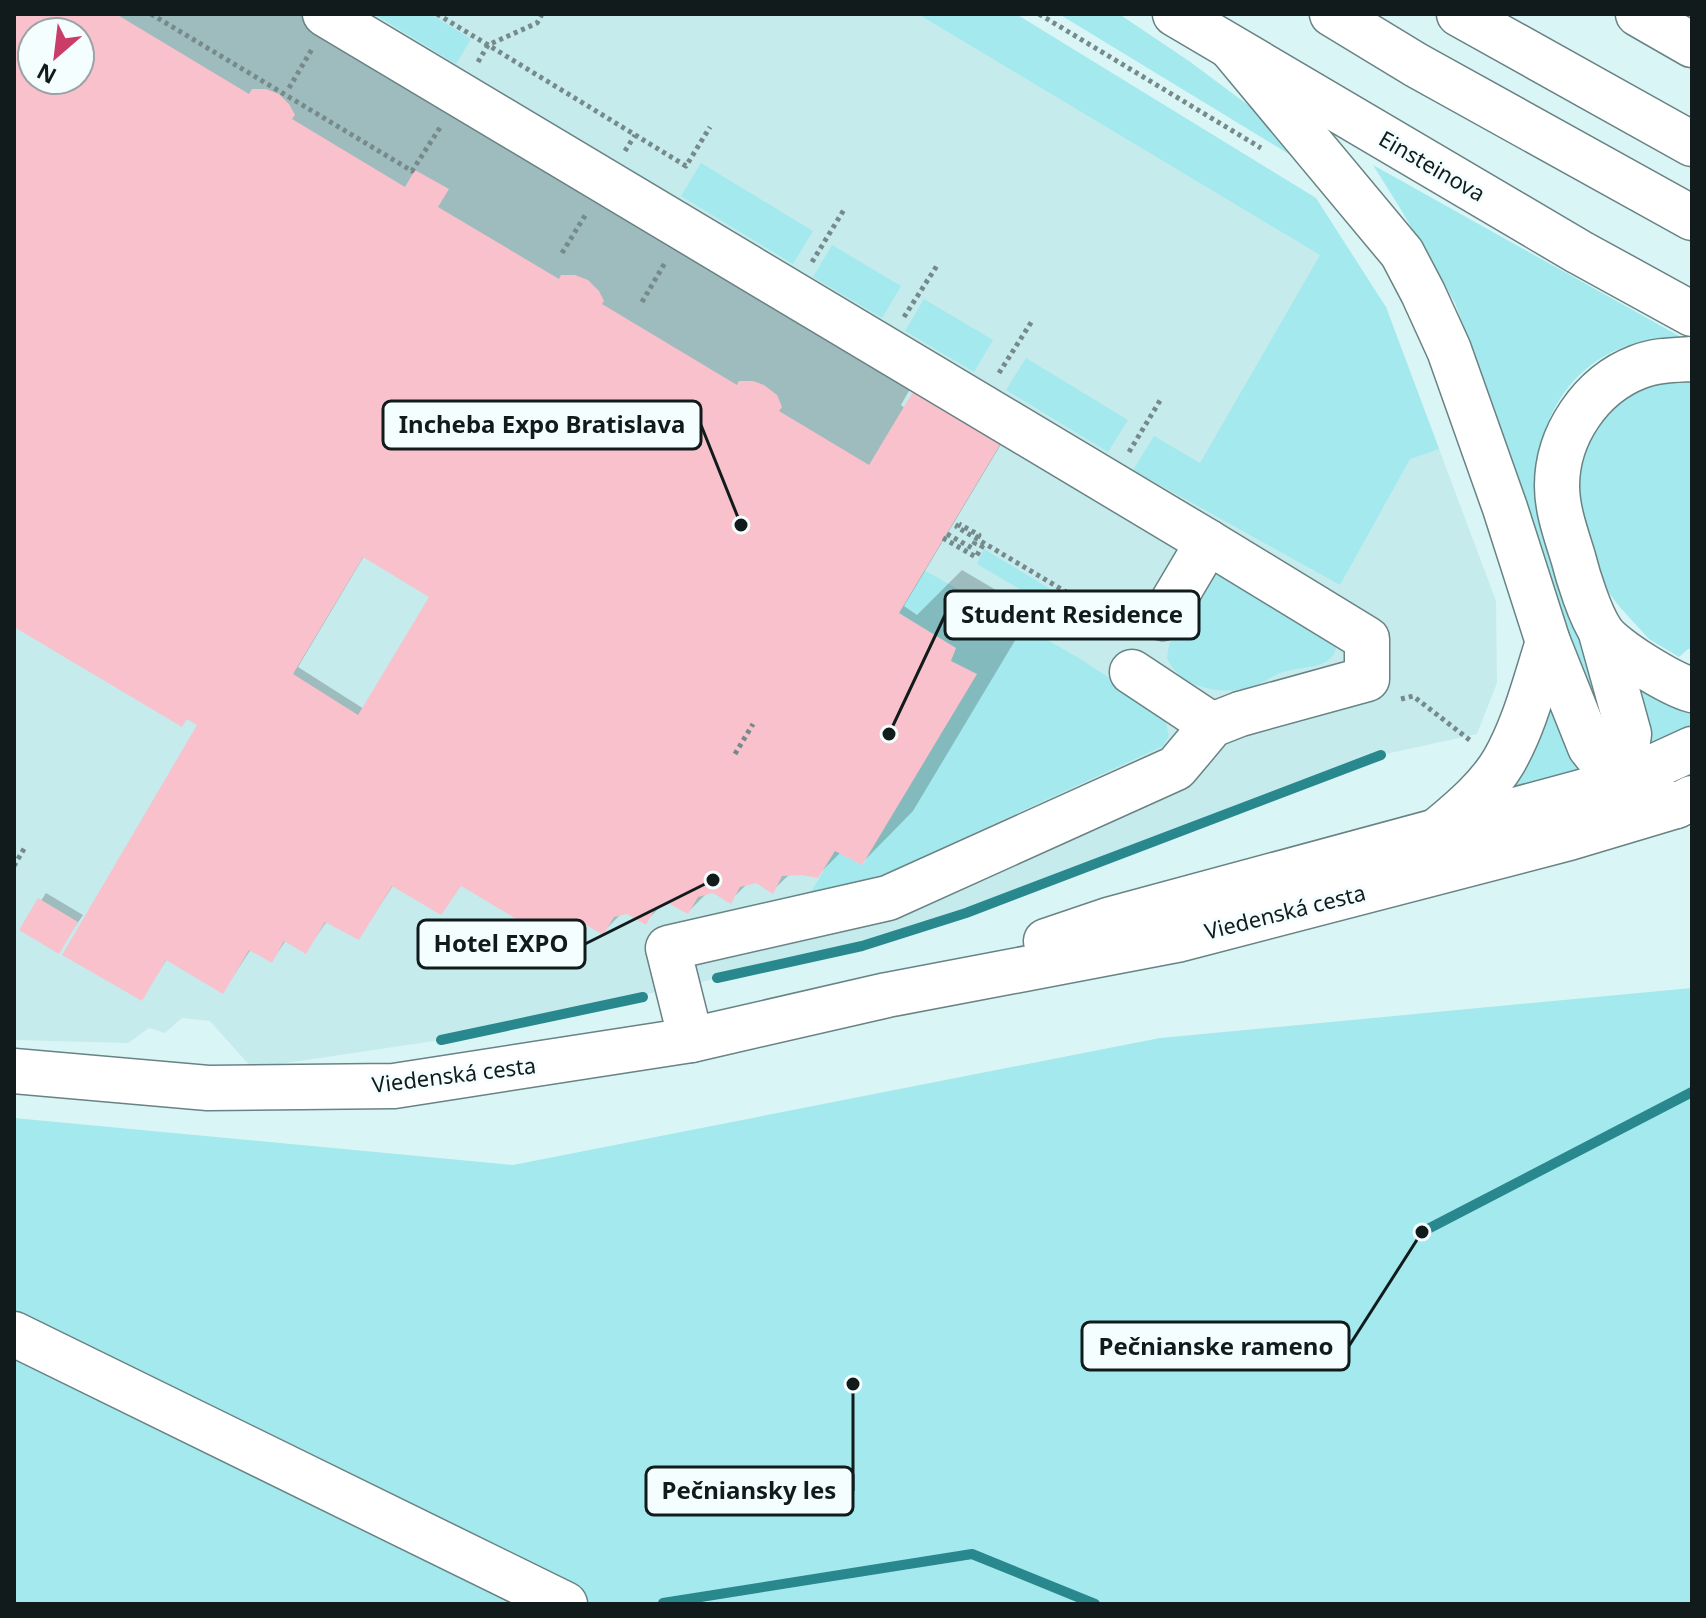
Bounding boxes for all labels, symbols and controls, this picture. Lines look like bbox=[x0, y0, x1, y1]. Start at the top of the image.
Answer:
north arrow bbox=[16, 16, 96, 96]
text: N bbox=[31, 57, 61, 92]
street label: Einsteinova bbox=[1374, 123, 1491, 208]
callout: Incheba Expo Bratislava bbox=[383, 401, 701, 449]
text: Incheba Expo Bratislava bbox=[399, 407, 685, 440]
callout: Student Residence bbox=[945, 591, 1199, 639]
text: Student Residence bbox=[961, 597, 1183, 630]
street label: Viedenská cesta bbox=[1201, 877, 1368, 946]
callout: Hotel EXPO bbox=[418, 920, 585, 968]
text: Hotel EXPO bbox=[434, 926, 568, 959]
street label: Viedenská cesta bbox=[370, 1049, 538, 1099]
callout: Pečnianske rameno bbox=[1082, 1322, 1349, 1370]
text: Pečnianske rameno bbox=[1099, 1329, 1333, 1362]
callout: Pečniansky les bbox=[646, 1467, 853, 1515]
text: Pečniansky les bbox=[662, 1473, 836, 1506]

